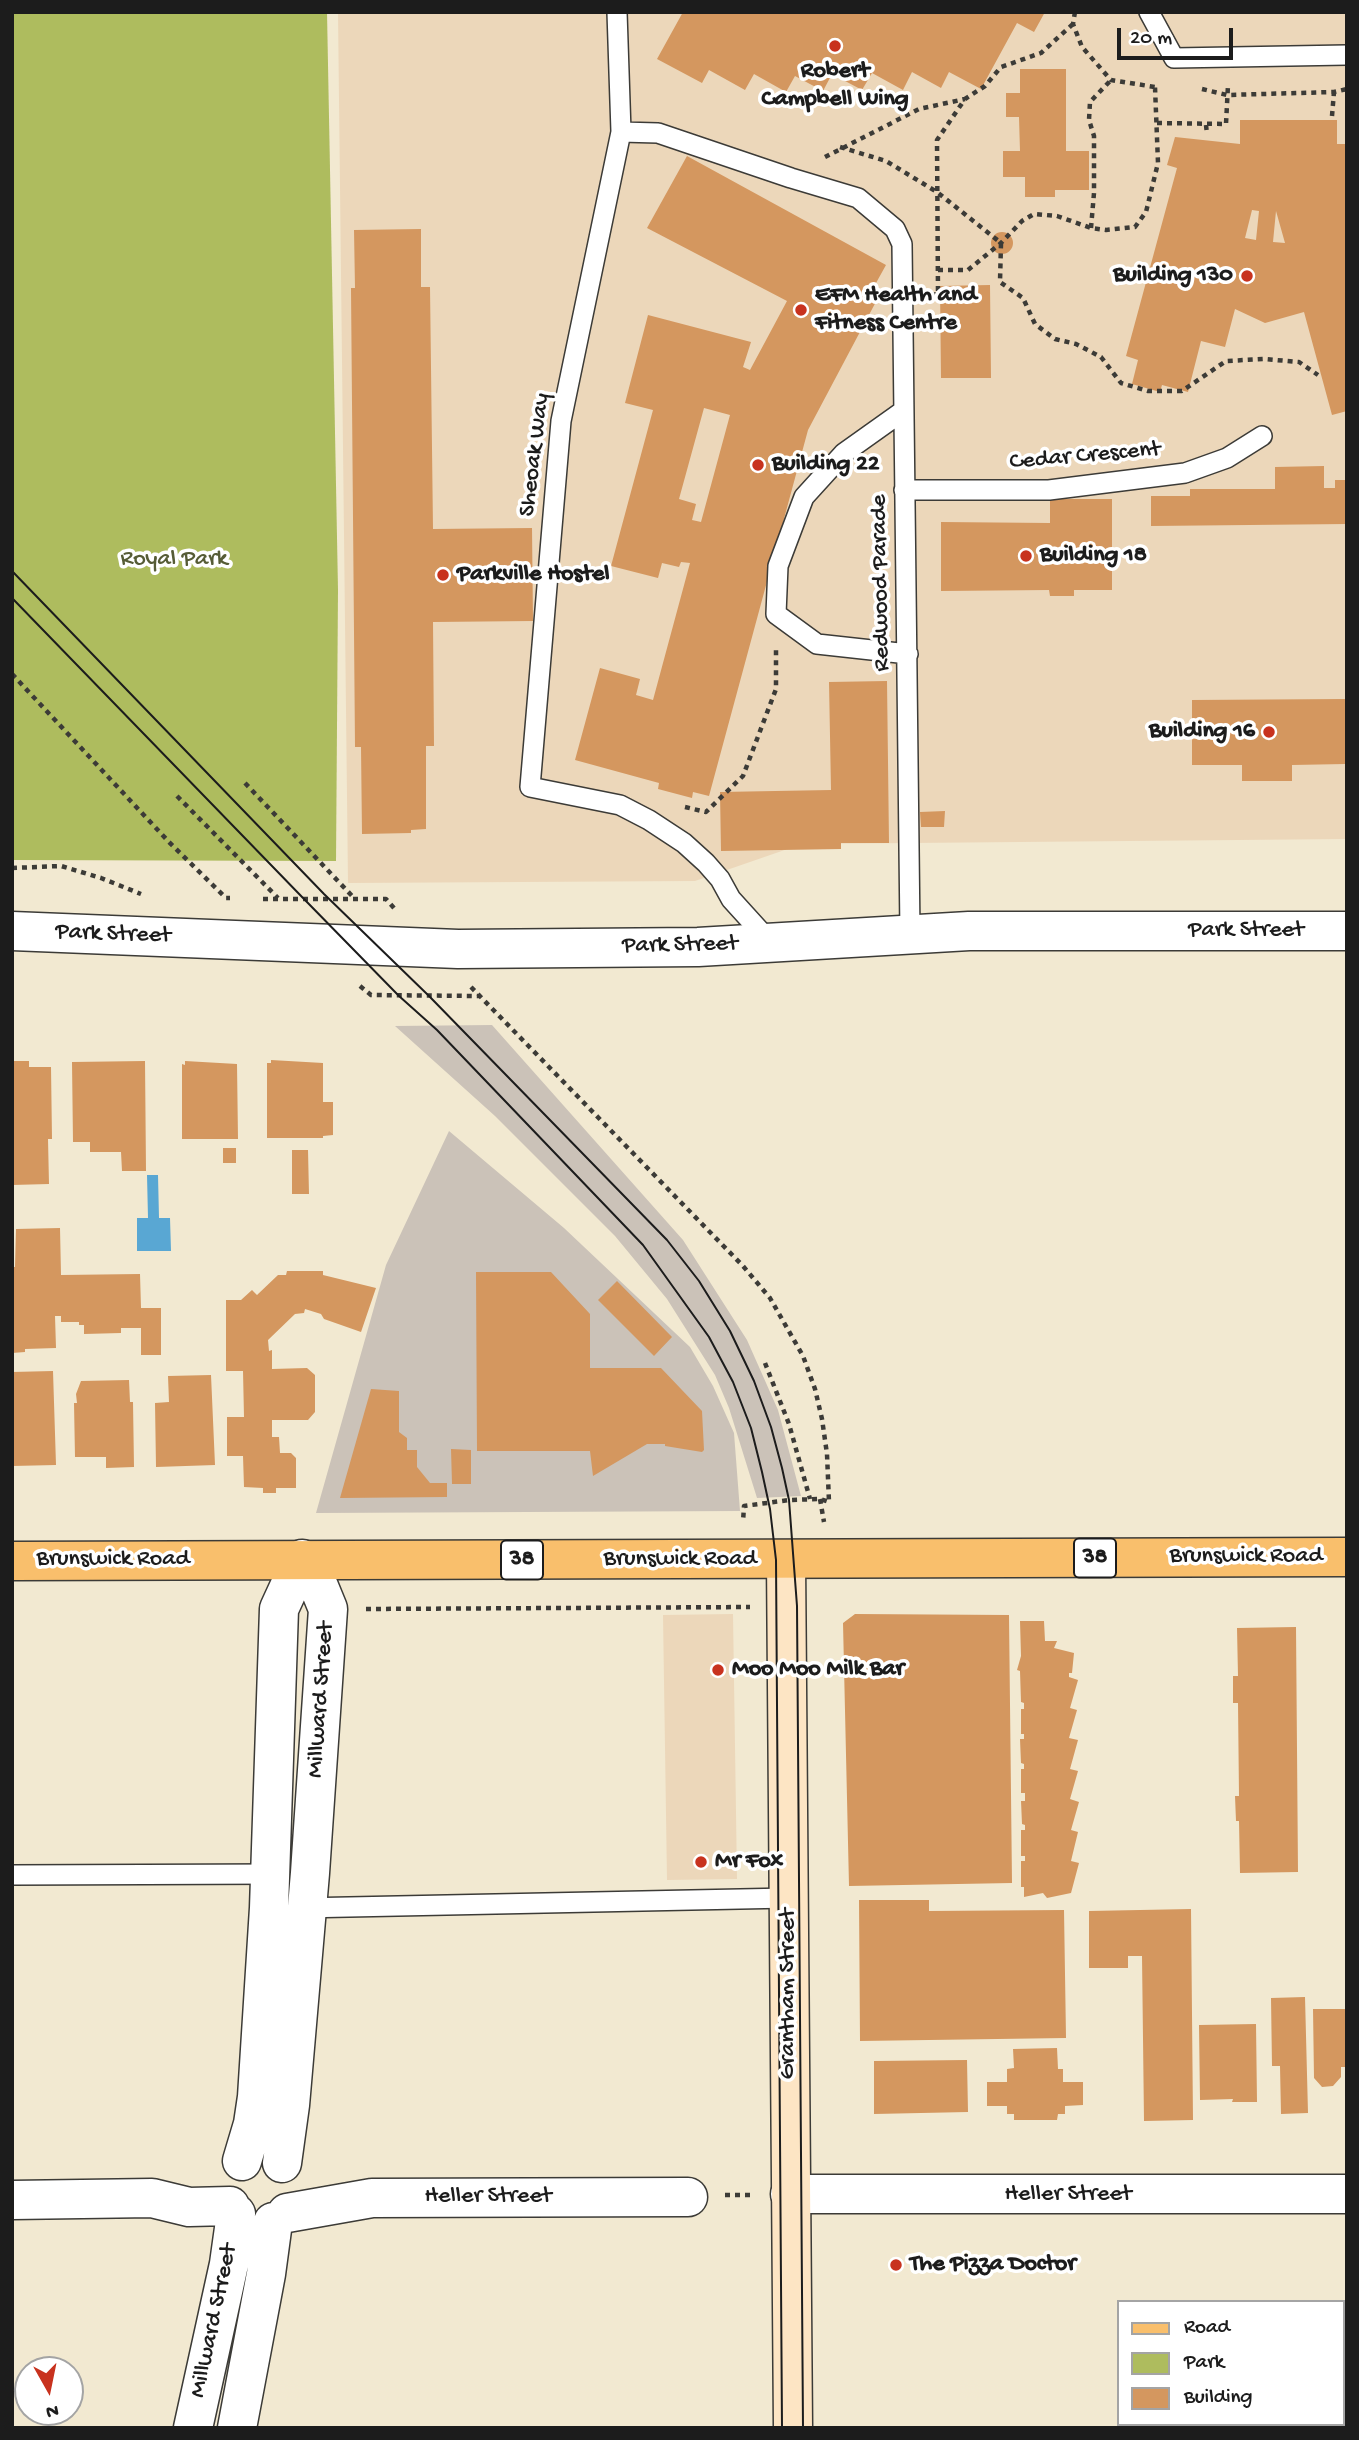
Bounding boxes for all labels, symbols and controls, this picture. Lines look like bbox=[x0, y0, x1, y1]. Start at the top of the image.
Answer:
scale bar bbox=[1121, 14, 1236, 58]
text: 20 m bbox=[1130, 27, 1172, 52]
marker: Robert Campbell Wing bbox=[827, 38, 843, 54]
place label: Robert Campbell Wing bbox=[761, 58, 909, 114]
place label: Building 130 bbox=[1113, 262, 1233, 290]
marker: Building 130 bbox=[1239, 268, 1255, 284]
place label: EFM Health and Fitness Centre bbox=[815, 282, 976, 338]
marker: EFM Health and Fitness Centre bbox=[793, 302, 809, 318]
street label: Sheoak Way bbox=[514, 392, 558, 518]
street label: Cedar Crescent bbox=[1008, 436, 1162, 478]
place label: Building 22 bbox=[772, 451, 880, 479]
marker: Building 22 bbox=[750, 457, 766, 473]
street label: Redwood Parade bbox=[866, 494, 898, 672]
place label: Building 18 bbox=[1040, 542, 1147, 570]
park label: Royal Park bbox=[121, 546, 227, 574]
marker: Building 18 bbox=[1018, 548, 1034, 564]
place label: Parkville Hostel bbox=[457, 561, 610, 589]
marker: Parkville Hostel bbox=[435, 567, 451, 583]
place label: Building 16 bbox=[1149, 718, 1255, 746]
marker: Building 16 bbox=[1261, 724, 1277, 740]
street label: Park Street bbox=[1188, 917, 1304, 945]
street label: Park Street bbox=[55, 919, 171, 951]
street label: Park Street bbox=[622, 931, 738, 961]
road number: 38 bbox=[1074, 1539, 1116, 1578]
road number: 38 bbox=[501, 1540, 543, 1580]
street label: Brunswick Road bbox=[1169, 1543, 1323, 1571]
street label: Brunswick Road bbox=[36, 1546, 190, 1574]
street label: Brunswick Road bbox=[603, 1546, 757, 1574]
street label: Millward Street bbox=[302, 1621, 342, 1779]
place label: Moo Moo Milk Bar bbox=[732, 1656, 904, 1684]
marker: Moo Moo Milk Bar bbox=[710, 1662, 726, 1678]
place label: Mr Fox bbox=[715, 1848, 783, 1876]
marker: Mr Fox bbox=[693, 1854, 709, 1870]
street label: Grantham Street bbox=[775, 1908, 803, 2080]
street label: Heller Street bbox=[1004, 2181, 1132, 2209]
street label: Heller Street bbox=[424, 2183, 552, 2211]
street label: Millward Street bbox=[185, 2241, 245, 2401]
place label: The Pizza Doctor bbox=[910, 2251, 1076, 2279]
marker: The Pizza Doctor bbox=[888, 2257, 904, 2273]
legend bbox=[1118, 2300, 1345, 2426]
text: Road bbox=[1184, 2316, 1230, 2341]
text: Park bbox=[1184, 2351, 1224, 2376]
north arrow bbox=[14, 2356, 84, 2426]
text: Building bbox=[1184, 2386, 1253, 2411]
text: N bbox=[44, 2398, 60, 2423]

